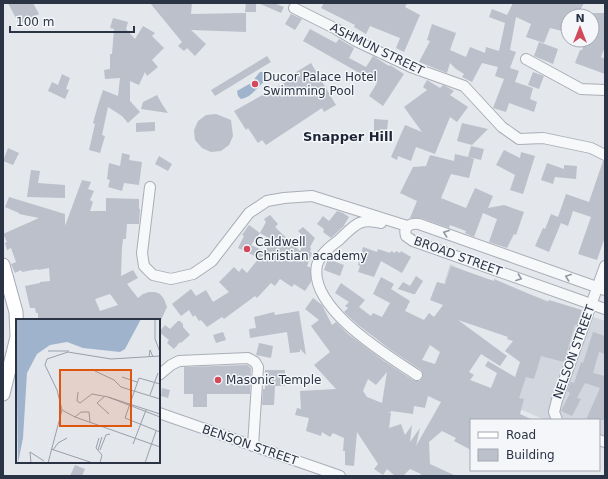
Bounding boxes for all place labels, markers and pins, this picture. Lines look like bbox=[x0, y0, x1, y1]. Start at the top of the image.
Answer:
place label: Ducor Palace Hotel Swimming Pool bbox=[263, 70, 377, 98]
marker: Ducor Palace Hotel Swimming Pool bbox=[250, 79, 260, 89]
place label: Caldwell Christian academy bbox=[255, 235, 367, 263]
marker: Caldwell Christian academy bbox=[242, 244, 252, 254]
place label: Masonic Temple bbox=[226, 373, 321, 387]
marker: Masonic Temple bbox=[213, 375, 223, 385]

